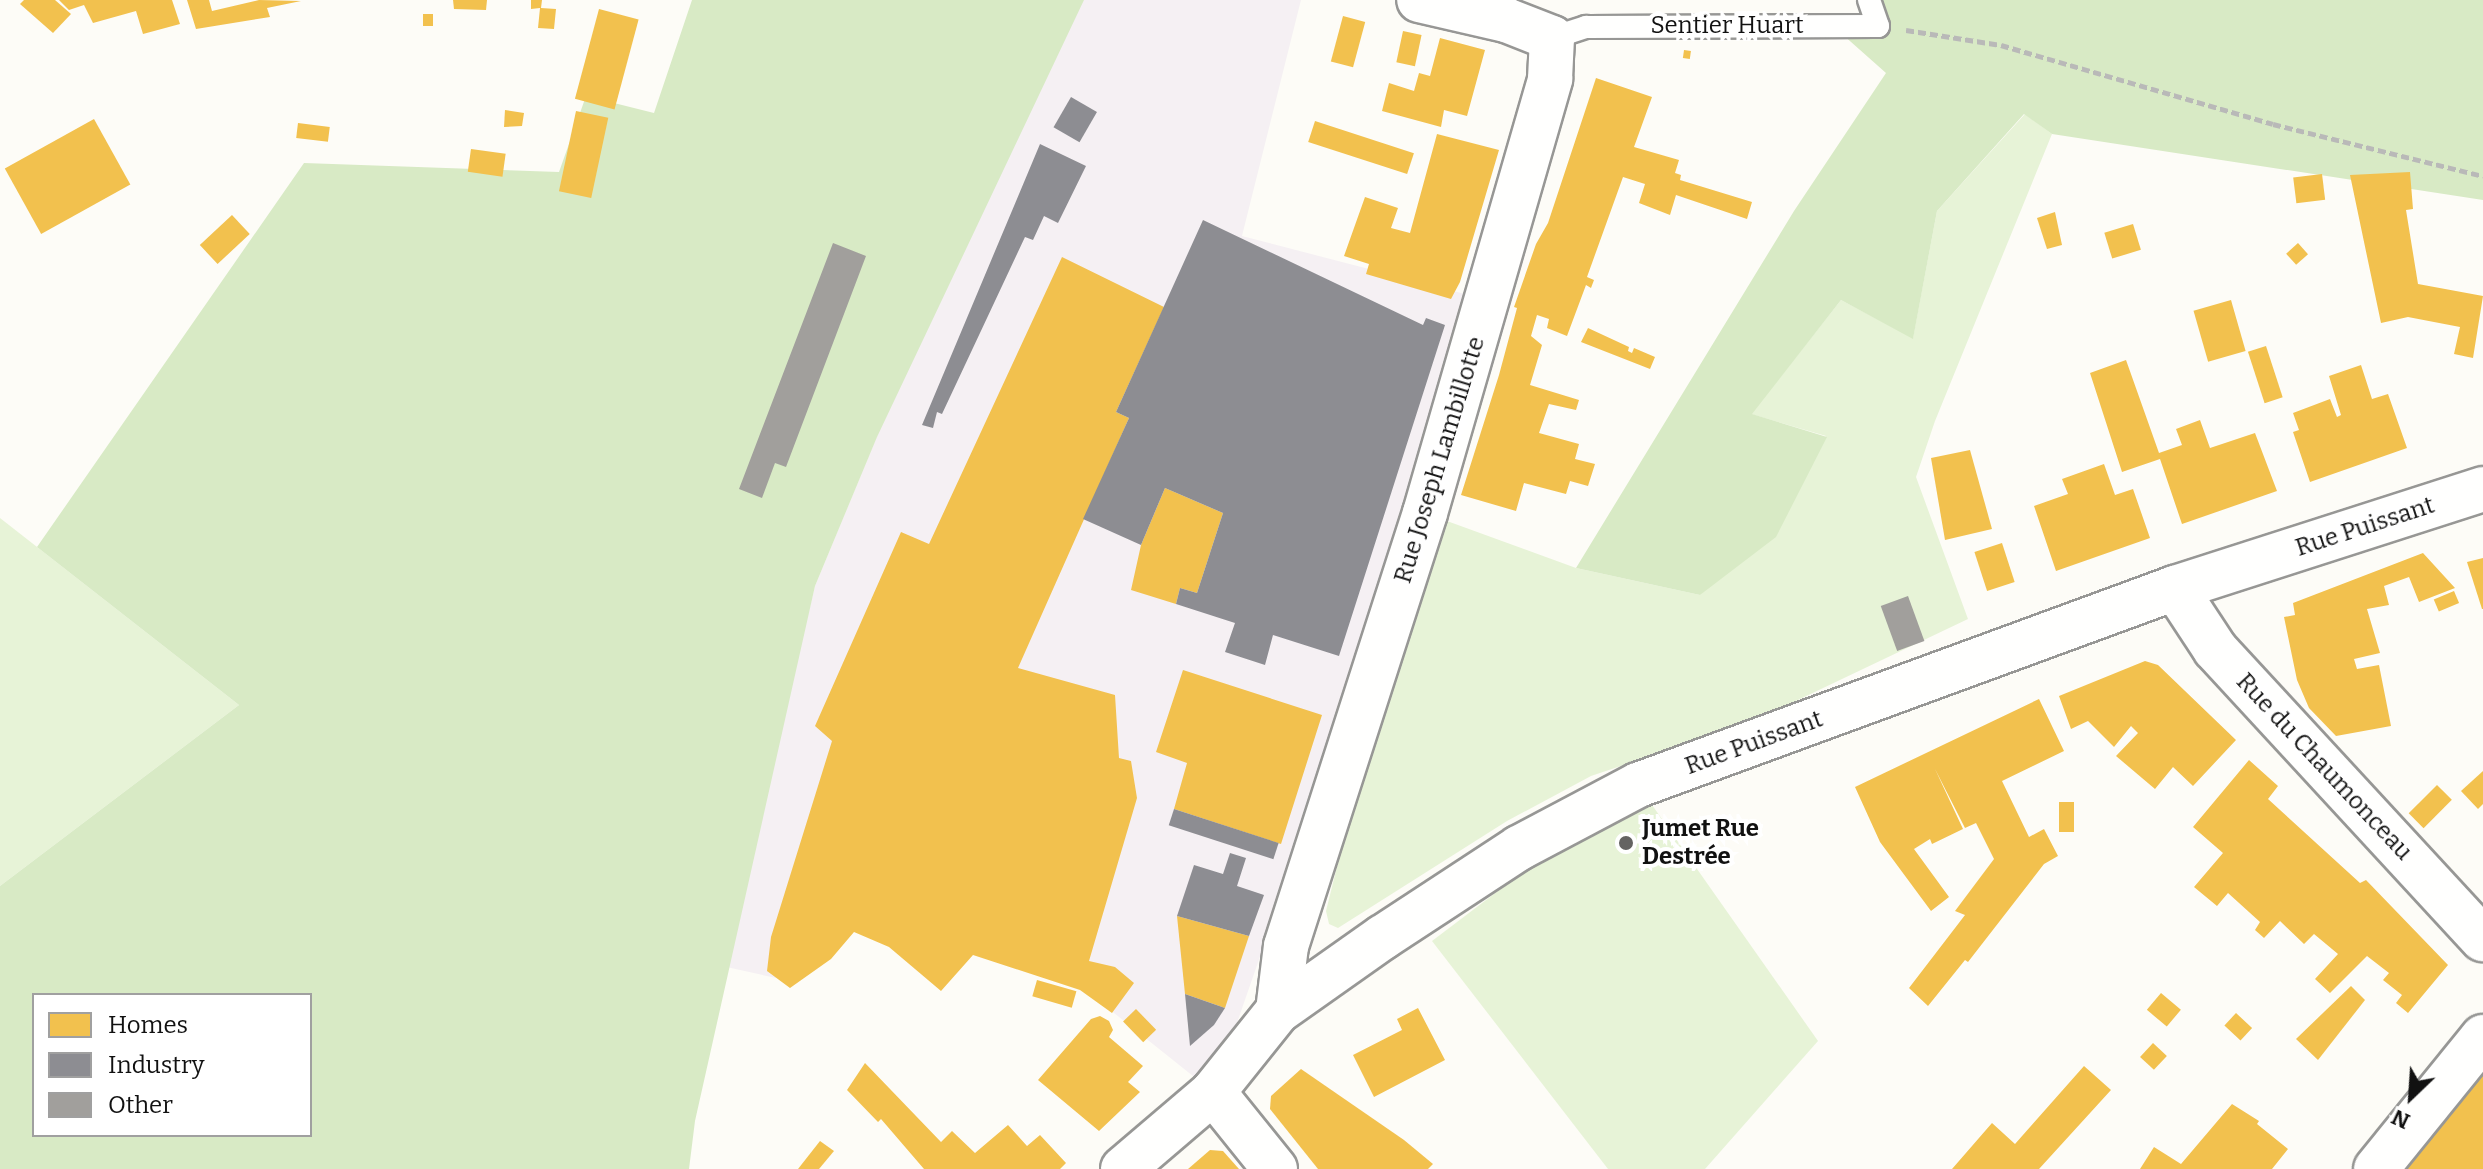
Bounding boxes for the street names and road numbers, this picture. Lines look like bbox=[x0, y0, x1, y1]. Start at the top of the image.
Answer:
street label: Sentier Huart bbox=[1650, 12, 1804, 40]
street label: Rue Joseph Lambillotte bbox=[1389, 333, 1491, 587]
street label: Rue Puissant bbox=[2292, 491, 2438, 563]
street label: Rue du Chaumonceau bbox=[2230, 668, 2418, 866]
street label: Rue Puissant bbox=[1681, 705, 1827, 781]

